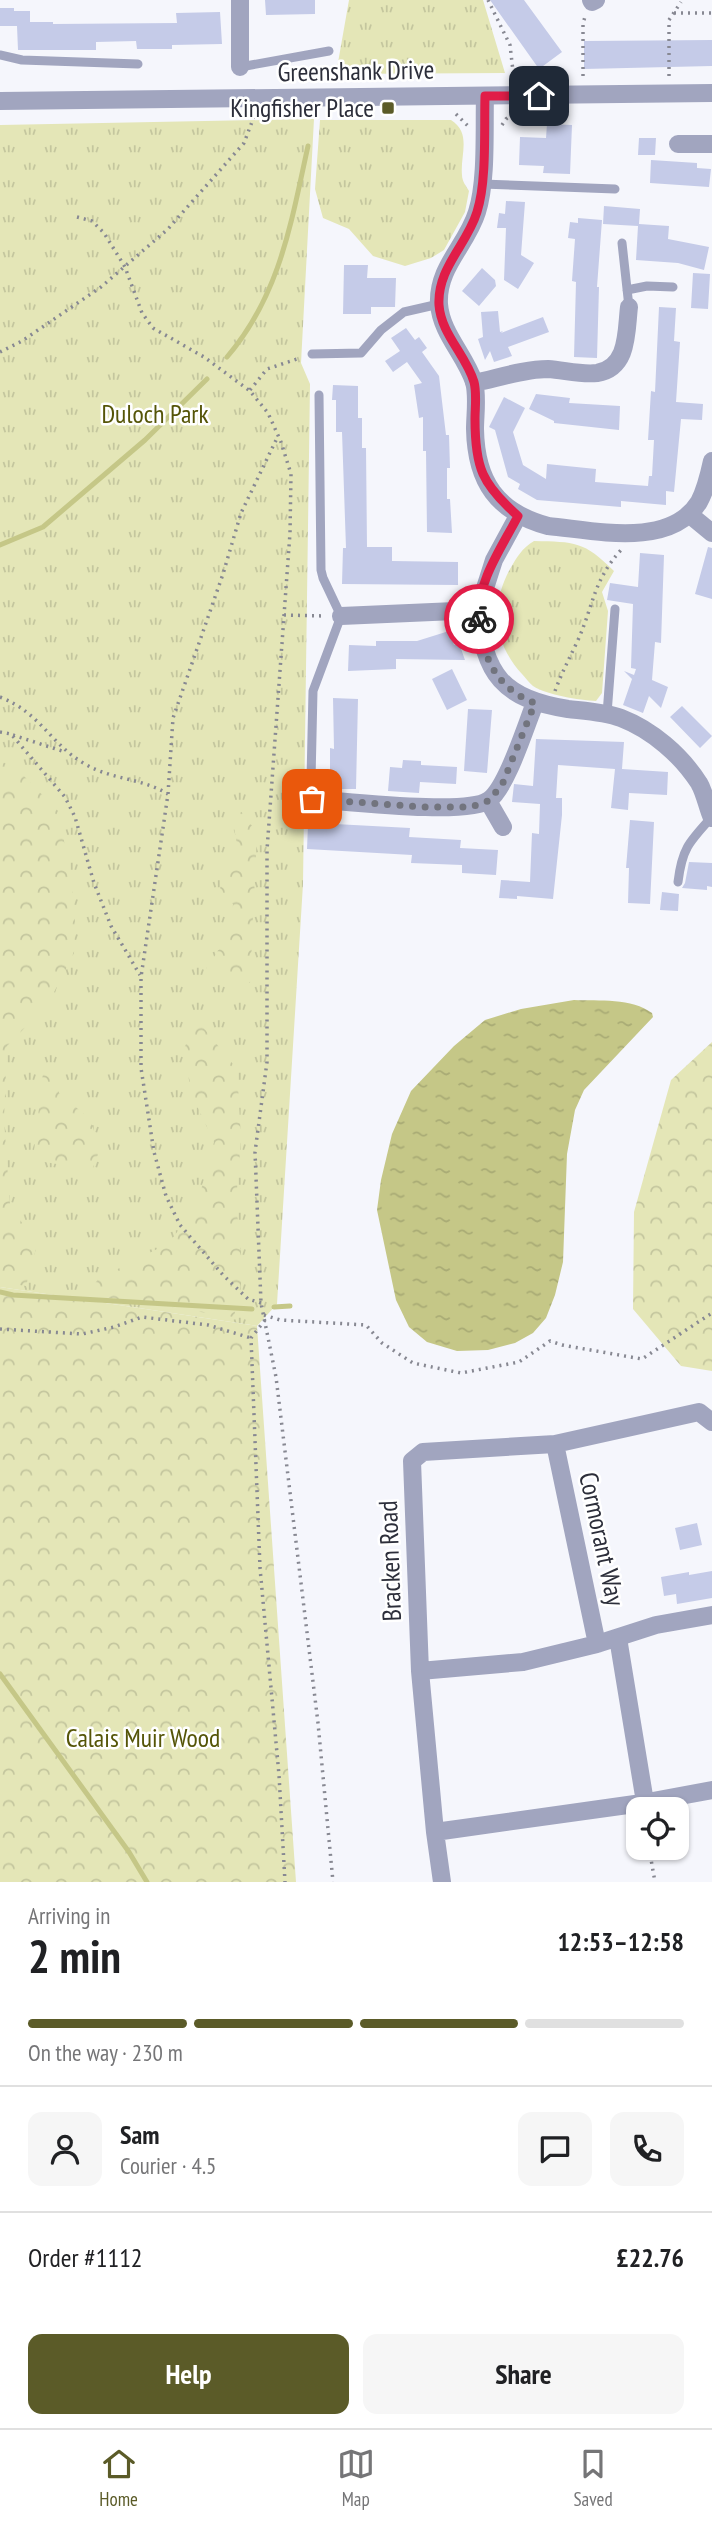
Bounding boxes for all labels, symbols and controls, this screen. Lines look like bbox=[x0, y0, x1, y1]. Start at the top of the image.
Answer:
street label: Greenshank Drive bbox=[277, 53, 435, 88]
pin bbox=[509, 66, 569, 126]
icon: home bbox=[520, 77, 558, 115]
place label: Kingfisher Place bbox=[230, 91, 374, 124]
marker: Kingfisher Place bbox=[380, 100, 396, 116]
park label: Duloch Park bbox=[101, 397, 209, 430]
courier bbox=[444, 584, 514, 654]
icon: bike bbox=[460, 600, 498, 638]
pin bbox=[282, 769, 342, 829]
icon: bag bbox=[293, 780, 331, 818]
street label: Cormorant Way bbox=[572, 1469, 633, 1609]
street label: Bracken Road bbox=[371, 1500, 408, 1622]
park label: Calais Muir Wood bbox=[66, 1721, 220, 1754]
map controls bbox=[626, 1797, 689, 1860]
button: locate bbox=[626, 1797, 689, 1860]
text: Arriving in bbox=[28, 1901, 110, 1930]
text: 12:53–12:58 bbox=[557, 1925, 684, 1958]
text: 2 min bbox=[28, 1926, 121, 1986]
text: On the way · 230 m bbox=[28, 2038, 183, 2067]
button: person bbox=[28, 2112, 102, 2186]
button: chat bbox=[518, 2112, 592, 2186]
button: phone bbox=[610, 2112, 684, 2186]
text: Sam bbox=[120, 2118, 159, 2151]
text: Courier · 4.5 bbox=[120, 2151, 216, 2180]
text: Order #1112 bbox=[28, 2241, 143, 2274]
text: £22.76 bbox=[616, 2241, 684, 2274]
button: Help bbox=[28, 2334, 349, 2414]
button: Share bbox=[363, 2334, 684, 2414]
tab: Home bbox=[99, 2445, 138, 2511]
tab: Map bbox=[337, 2445, 375, 2511]
tab: Saved bbox=[573, 2445, 613, 2511]

